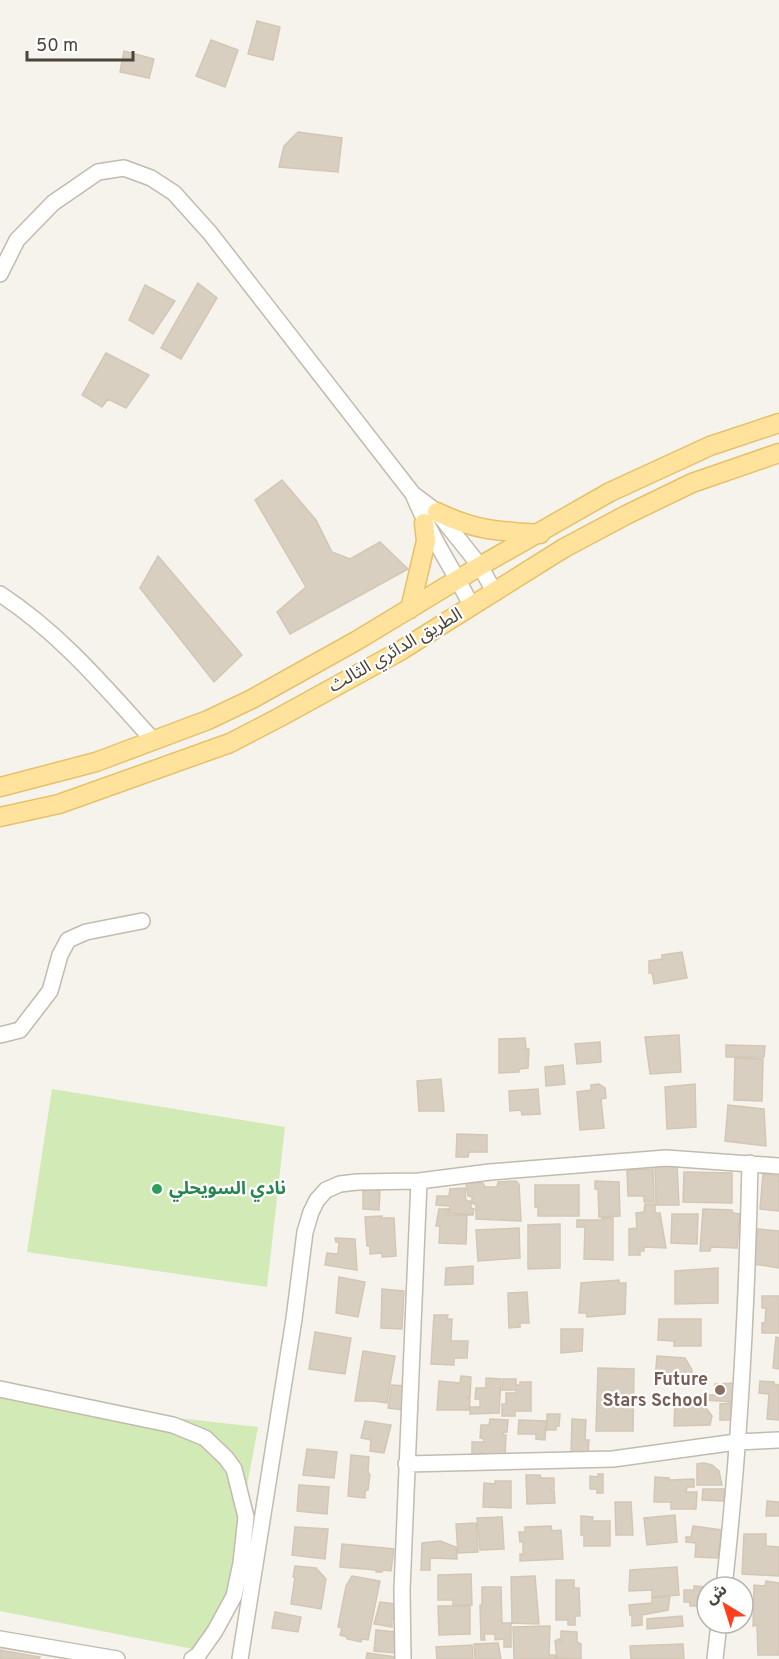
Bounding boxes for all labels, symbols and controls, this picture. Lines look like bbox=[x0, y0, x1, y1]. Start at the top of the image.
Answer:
scale bar bbox=[27, 24, 134, 62]
text: 50 m bbox=[36, 35, 78, 58]
street label: الطريق الدائري الثالث bbox=[325, 603, 467, 699]
place label: نادي السويحلي bbox=[169, 1178, 286, 1202]
marker: نادي السويحلي bbox=[150, 1182, 164, 1196]
place label: Future Stars School bbox=[602, 1369, 708, 1413]
marker: Future Stars School bbox=[713, 1383, 727, 1397]
north arrow bbox=[695, 1575, 755, 1635]
text: ش bbox=[702, 1580, 732, 1609]

